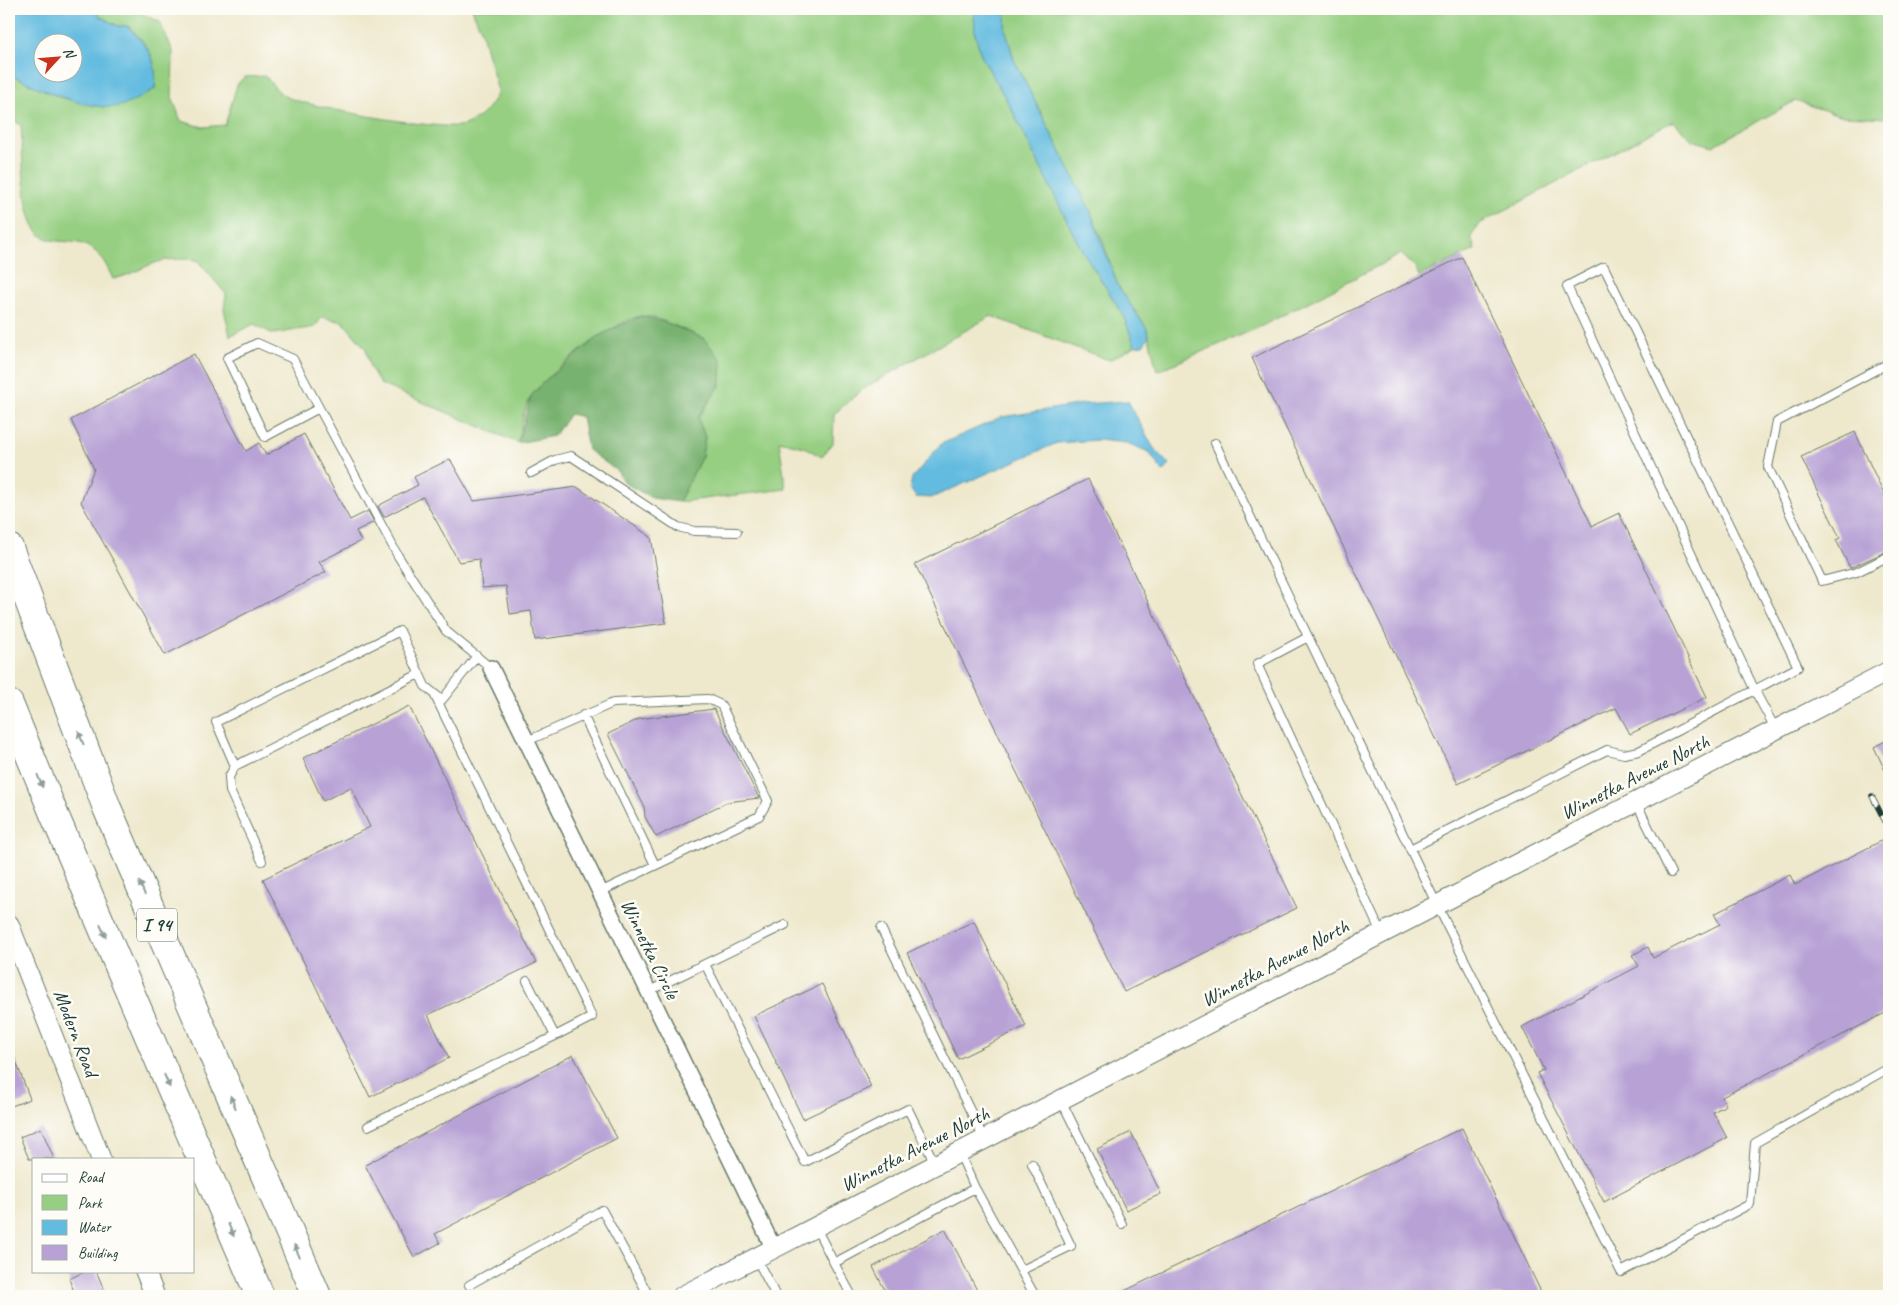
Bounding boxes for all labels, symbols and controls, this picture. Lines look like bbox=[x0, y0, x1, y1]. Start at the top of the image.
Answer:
north arrow bbox=[32, 32, 82, 82]
text: N bbox=[60, 45, 80, 62]
street label: Winnetka Avenue North bbox=[1557, 728, 1714, 825]
one-way arrow bbox=[77, 730, 85, 745]
one-way arrow bbox=[36, 774, 44, 789]
one-way arrow bbox=[137, 881, 145, 895]
street label: Winnetka Circle bbox=[615, 895, 686, 1004]
road number: I 94 bbox=[137, 908, 177, 942]
street label: Winnetka Avenue North bbox=[1197, 913, 1354, 1012]
one-way arrow bbox=[100, 924, 108, 938]
street label: Modern Road bbox=[48, 986, 105, 1083]
one-way arrow bbox=[163, 1073, 171, 1088]
one-way arrow bbox=[228, 1095, 236, 1109]
street label: Winnetka Avenue North bbox=[837, 1100, 994, 1197]
legend bbox=[32, 1158, 195, 1272]
text: Road bbox=[78, 1168, 105, 1187]
text: Park bbox=[78, 1194, 103, 1213]
text: Water bbox=[78, 1218, 112, 1237]
one-way arrow bbox=[228, 1223, 236, 1237]
text: Building bbox=[78, 1244, 118, 1263]
one-way arrow bbox=[293, 1244, 301, 1258]

